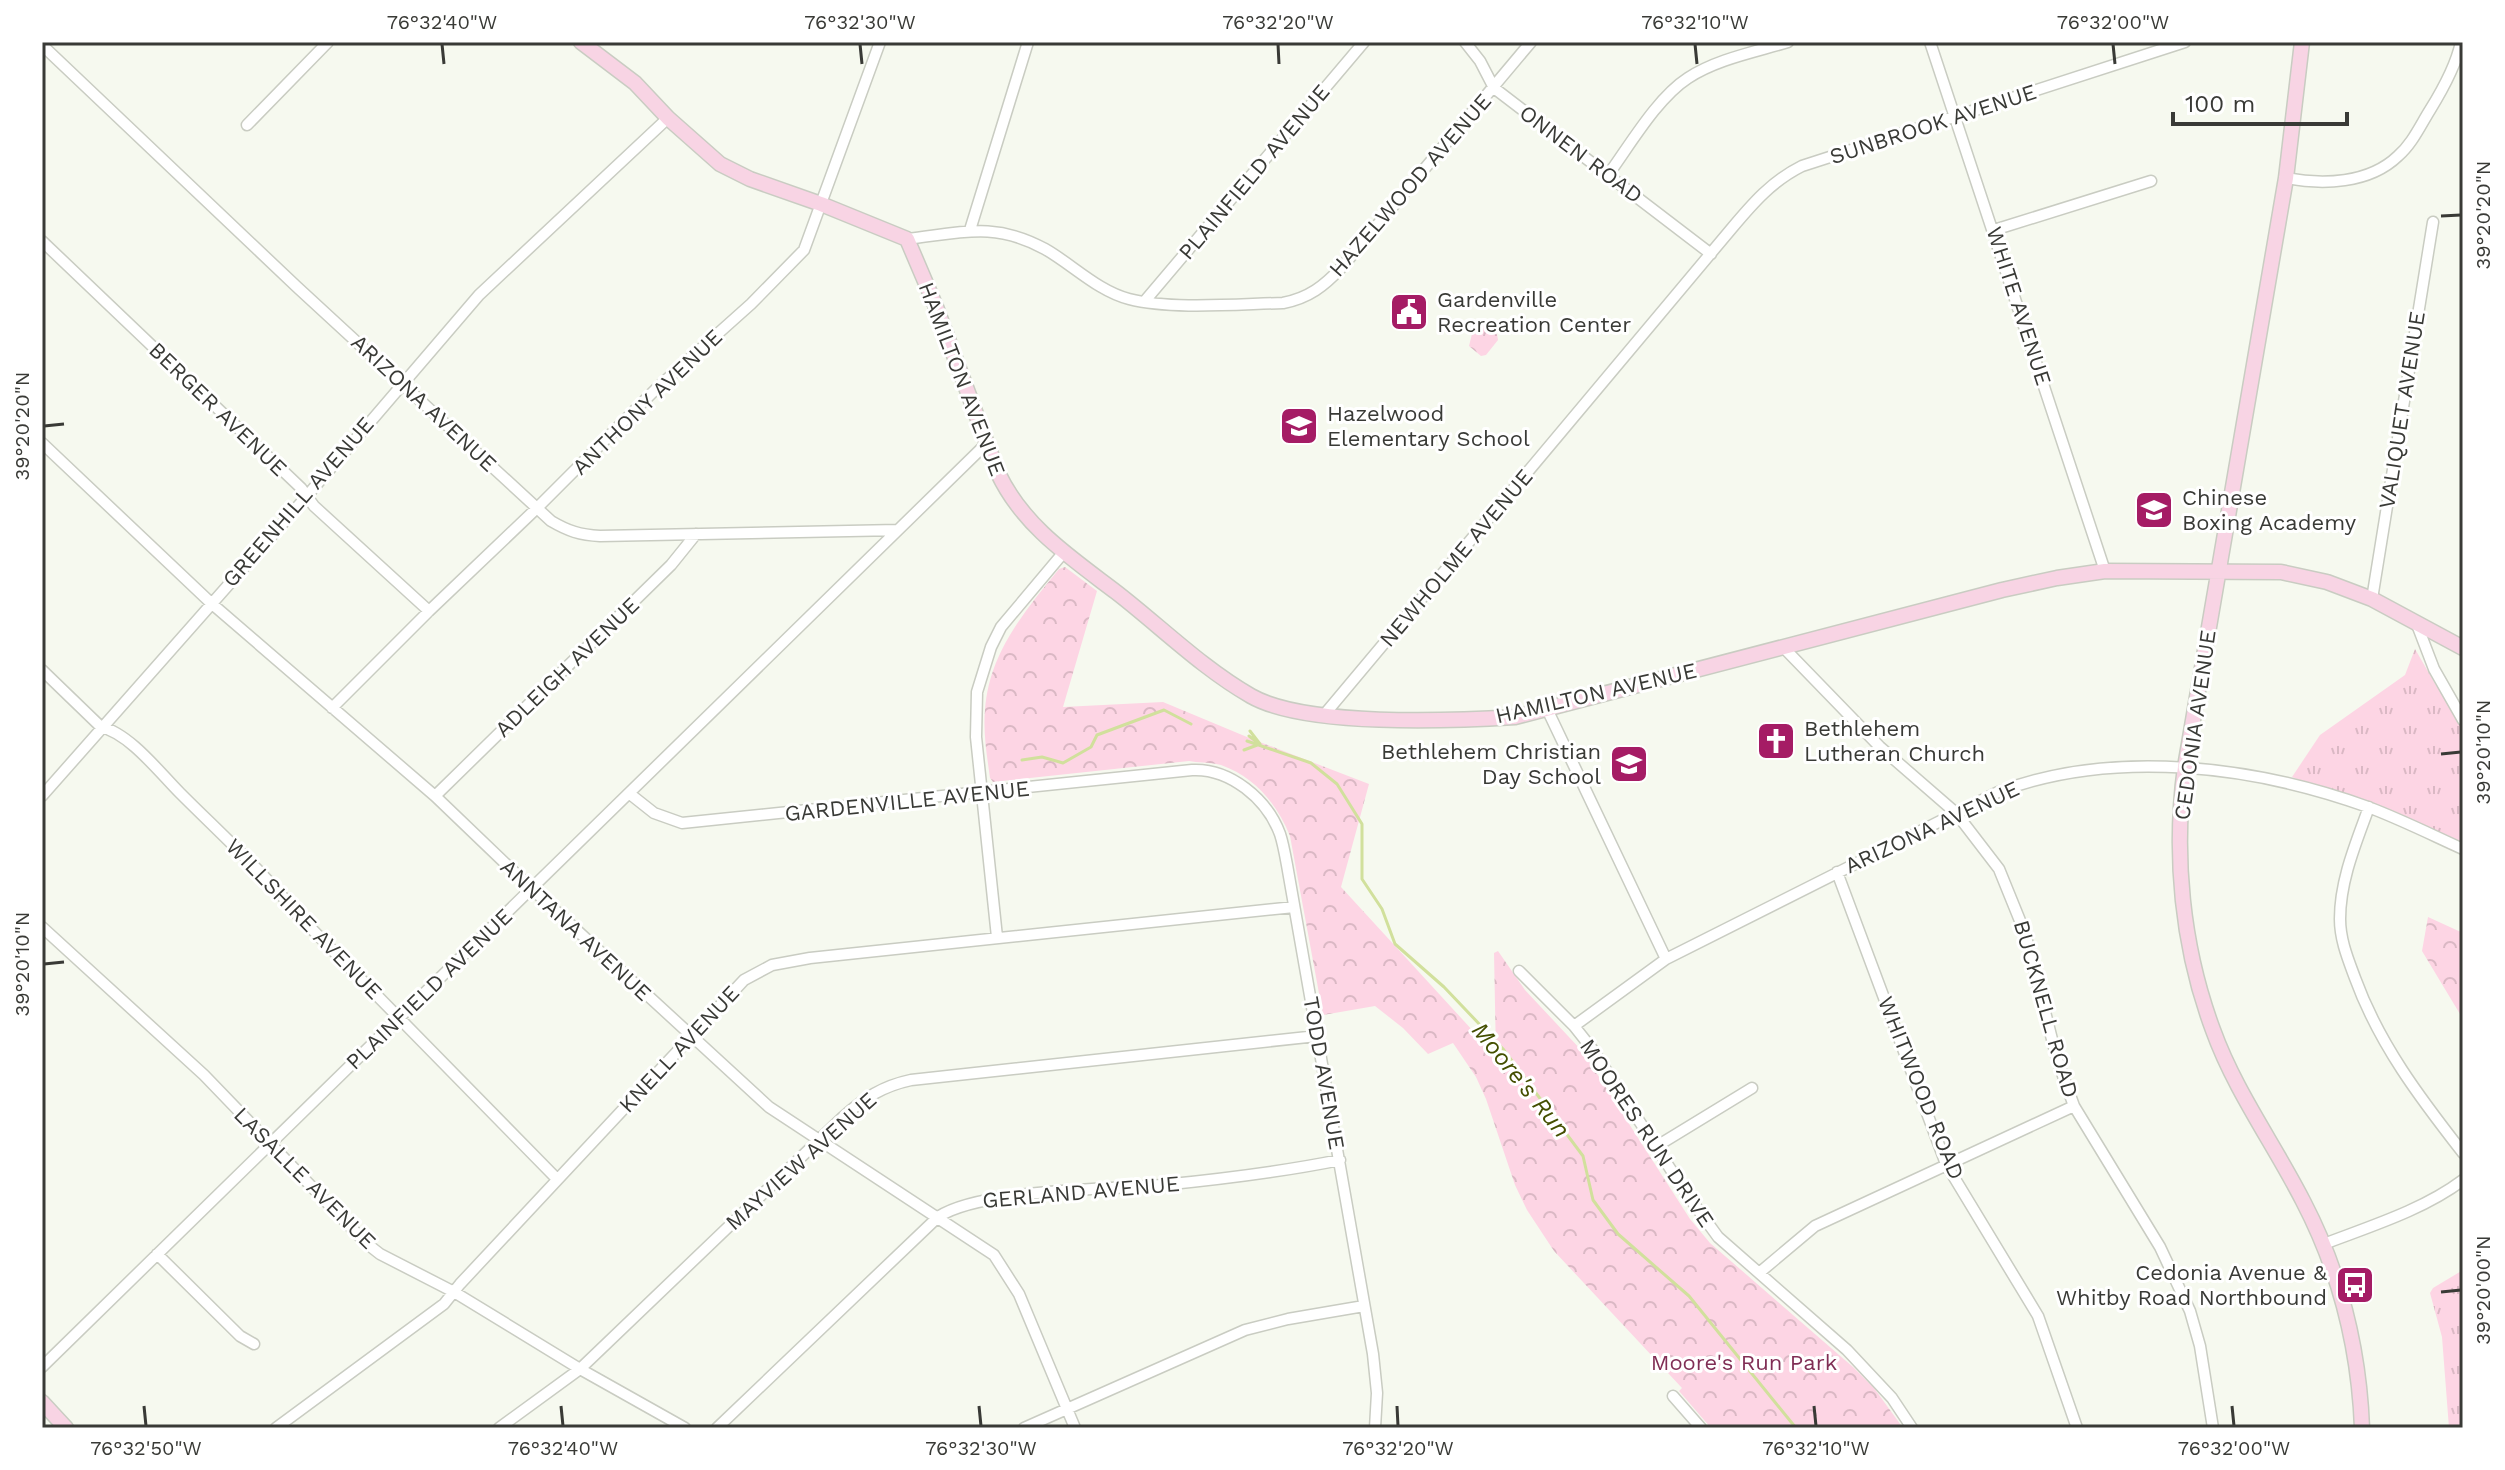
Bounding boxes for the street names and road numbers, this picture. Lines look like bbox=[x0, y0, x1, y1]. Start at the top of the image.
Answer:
street label: PLAINFIELD AVENUE bbox=[1174, 79, 1334, 265]
street label: SUNBROOK AVENUE bbox=[1827, 79, 2039, 169]
street label: HAZELWOOD AVENUE bbox=[1324, 89, 1496, 281]
street label: ONNEN ROAD bbox=[1515, 100, 1647, 208]
street label: WHITE AVENUE bbox=[1982, 224, 2056, 388]
street label: HAMILTON AVENUE bbox=[913, 279, 1011, 479]
street label: VALIQUET AVENUE bbox=[2374, 309, 2430, 511]
street label: ANTHONY AVENUE bbox=[567, 324, 727, 480]
street label: ARIZONA AVENUE bbox=[346, 329, 502, 477]
street label: BERGER AVENUE bbox=[144, 337, 292, 481]
street label: GREENHILL AVENUE bbox=[217, 412, 379, 592]
street label: NEWHOLME AVENUE bbox=[1374, 464, 1538, 652]
street label: ADLEIGH AVENUE bbox=[490, 592, 644, 742]
street label: CEDONIA AVENUE bbox=[2169, 628, 2221, 822]
street label: HAMILTON AVENUE bbox=[1493, 658, 1699, 728]
street label: GARDENVILLE AVENUE bbox=[783, 776, 1031, 826]
street label: ARIZONA AVENUE bbox=[1841, 776, 2023, 878]
street label: WILLSHIRE AVENUE bbox=[221, 834, 387, 1004]
street label: ANNTANA AVENUE bbox=[496, 854, 656, 1006]
street label: PLAINFIELD AVENUE bbox=[341, 903, 517, 1075]
street label: BUCKNELL ROAD bbox=[2009, 917, 2083, 1101]
street label: KNELL AVENUE bbox=[614, 980, 744, 1118]
street label: WHITWOOD ROAD bbox=[1873, 993, 1969, 1183]
street label: TODD AVENUE bbox=[1298, 995, 1350, 1151]
street label: MOORES RUN DRIVE bbox=[1575, 1034, 1719, 1232]
street label: MAYVIEW AVENUE bbox=[721, 1087, 881, 1235]
street label: LASALLE AVENUE bbox=[229, 1102, 381, 1254]
street label: GERLAND AVENUE bbox=[981, 1171, 1181, 1213]

